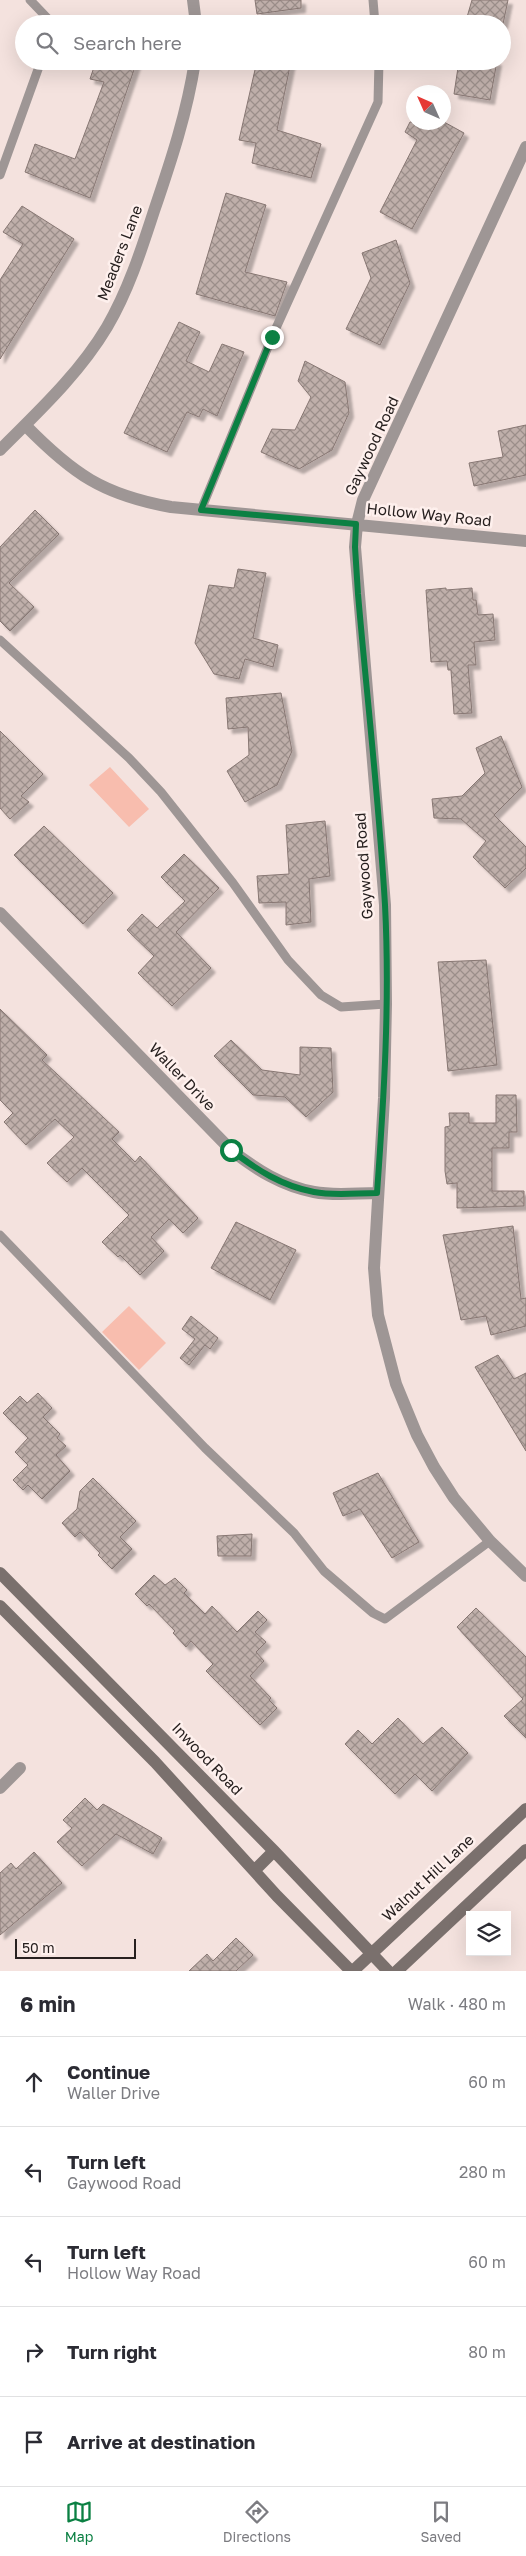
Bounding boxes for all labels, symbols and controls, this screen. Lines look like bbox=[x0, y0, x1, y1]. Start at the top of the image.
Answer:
search box bbox=[15, 15, 511, 70]
icon: search bbox=[33, 29, 61, 57]
text: Search here bbox=[73, 31, 182, 54]
north arrow bbox=[406, 85, 451, 130]
street label: Meaders Lane bbox=[93, 202, 146, 303]
route end bbox=[261, 326, 284, 349]
street label: Gaywood Road bbox=[340, 393, 402, 498]
street label: Hollow Way Road bbox=[366, 498, 492, 530]
street label: Gaywood Road bbox=[350, 812, 376, 920]
street label: Waller Drive bbox=[146, 1039, 220, 1114]
route start bbox=[220, 1139, 243, 1162]
street label: Inwood Road bbox=[169, 1718, 247, 1798]
street label: Walnut Hill Lane bbox=[378, 1830, 477, 1924]
map controls bbox=[466, 1911, 511, 1956]
button: layers bbox=[466, 1911, 511, 1956]
scale bar bbox=[15, 1936, 136, 1959]
text: 50 m bbox=[22, 1939, 55, 1956]
text: 6 min bbox=[20, 1991, 75, 2017]
text: Walk · 480 m bbox=[408, 1994, 506, 2014]
text: Continue bbox=[67, 2060, 150, 2083]
icon: ahead bbox=[20, 2068, 48, 2096]
text: 60 m bbox=[468, 2072, 506, 2092]
text: Waller Drive bbox=[67, 2083, 160, 2103]
text: Turn left bbox=[67, 2150, 146, 2173]
icon: left bbox=[20, 2158, 48, 2186]
text: 280 m bbox=[459, 2162, 506, 2182]
text: Gaywood Road bbox=[67, 2173, 181, 2193]
text: Turn left bbox=[67, 2240, 146, 2263]
icon: left bbox=[20, 2248, 48, 2276]
text: 60 m bbox=[468, 2252, 506, 2272]
text: Hollow Way Road bbox=[67, 2263, 201, 2283]
icon: right bbox=[20, 2338, 48, 2366]
text: Turn right bbox=[67, 2340, 157, 2363]
text: 80 m bbox=[468, 2342, 506, 2362]
icon: arrive bbox=[20, 2428, 48, 2456]
text: Arrive at destination bbox=[67, 2430, 255, 2453]
tab: Map bbox=[65, 2498, 93, 2545]
tab: Directions bbox=[223, 2498, 291, 2545]
tab: Saved bbox=[420, 2498, 461, 2545]

